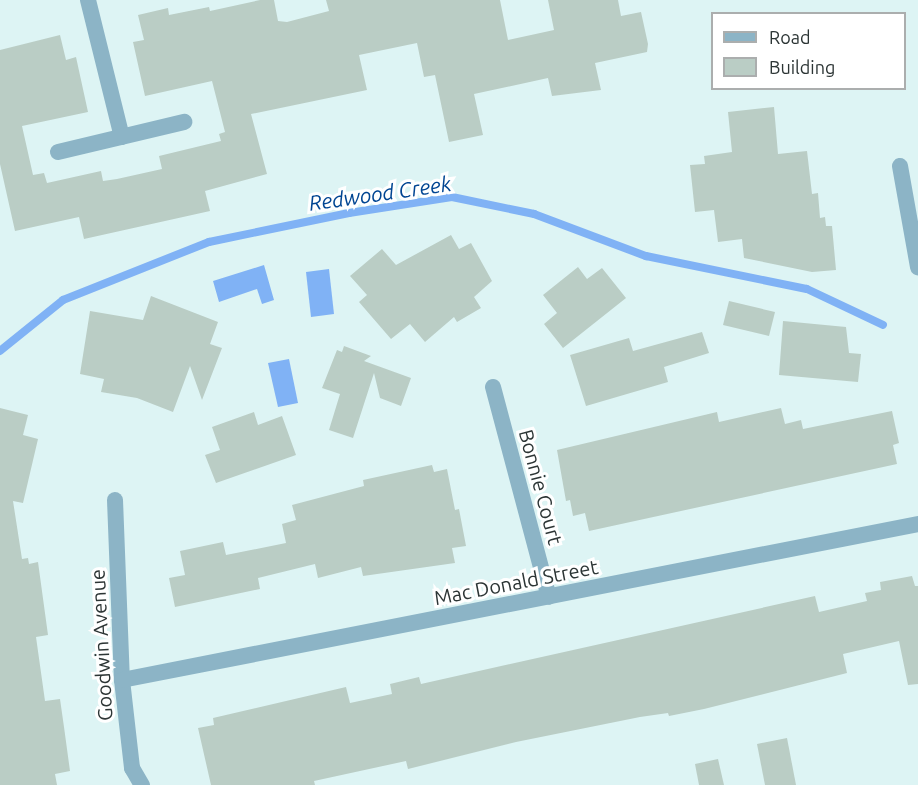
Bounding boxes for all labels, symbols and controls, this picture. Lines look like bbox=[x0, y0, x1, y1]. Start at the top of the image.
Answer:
legend bbox=[711, 12, 906, 90]
text: Road bbox=[769, 27, 811, 47]
text: Building bbox=[769, 57, 835, 77]
water label: Redwood Creek bbox=[307, 171, 453, 215]
street label: Bonnie Court bbox=[514, 427, 568, 547]
street label: Mac Donald Street bbox=[432, 554, 600, 610]
street label: Goodwin Avenue bbox=[85, 568, 117, 722]

